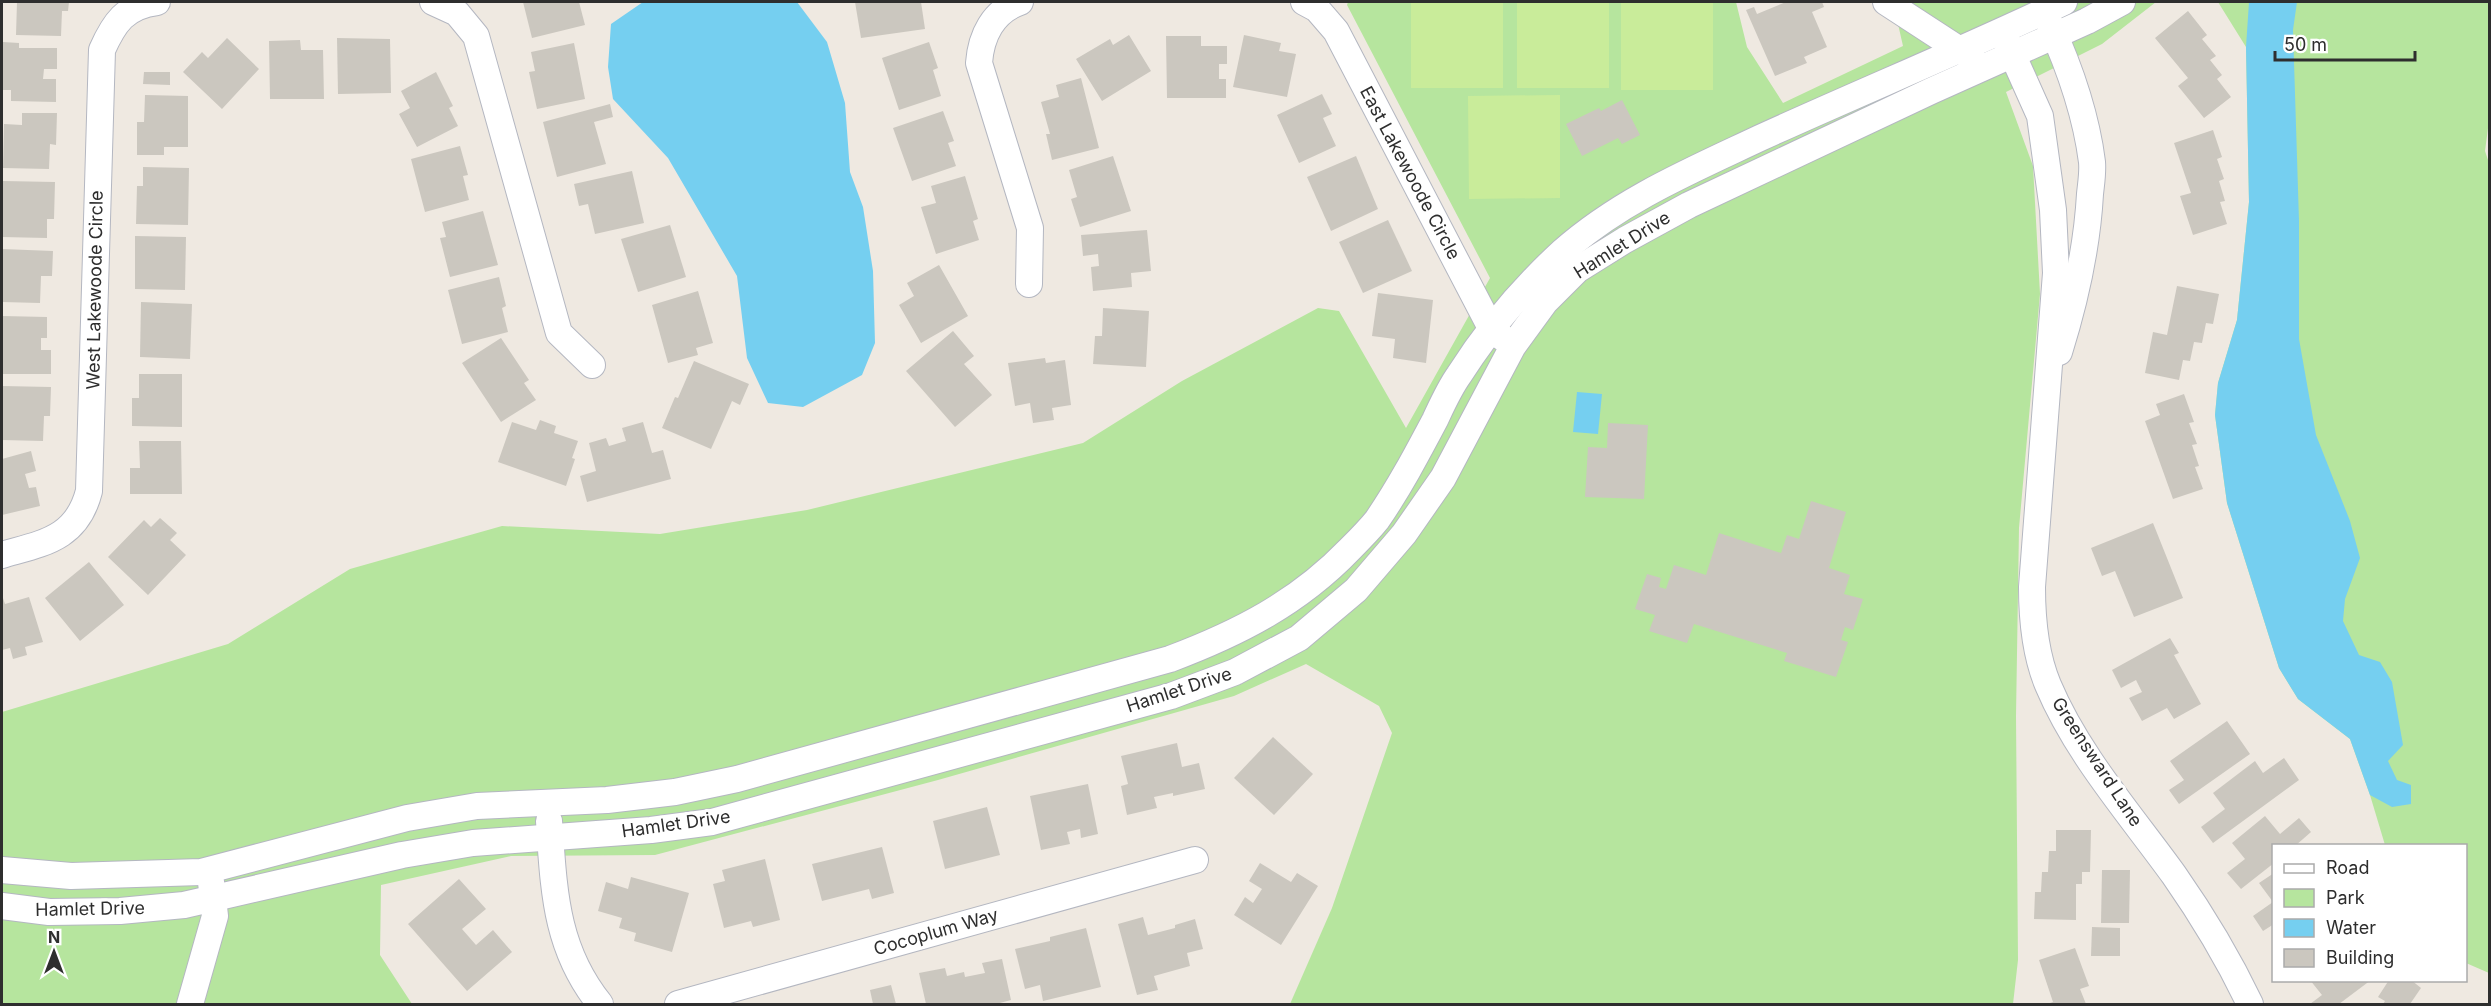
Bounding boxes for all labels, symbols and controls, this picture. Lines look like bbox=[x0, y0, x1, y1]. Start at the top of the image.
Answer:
scale bar bbox=[2275, 24, 2414, 62]
text: 50 m bbox=[2284, 34, 2327, 55]
street label: East Lakewoode Circle bbox=[1356, 83, 1465, 263]
street label: West Lakewoode Circle bbox=[82, 190, 107, 390]
street label: Hamlet Drive bbox=[1570, 207, 1674, 283]
street label: Hamlet Drive bbox=[1123, 663, 1234, 716]
street label: Greensward Lane bbox=[2048, 693, 2147, 830]
street label: Hamlet Drive bbox=[620, 805, 732, 842]
legend bbox=[2272, 844, 2467, 982]
text: Road bbox=[2326, 857, 2369, 878]
text: Park bbox=[2326, 887, 2365, 908]
street label: Hamlet Drive bbox=[35, 897, 145, 920]
street label: Cocoplum Way bbox=[871, 904, 1001, 959]
text: Water bbox=[2326, 917, 2376, 938]
north arrow bbox=[24, 922, 84, 982]
text: N bbox=[48, 927, 60, 947]
text: Building bbox=[2326, 947, 2394, 968]

